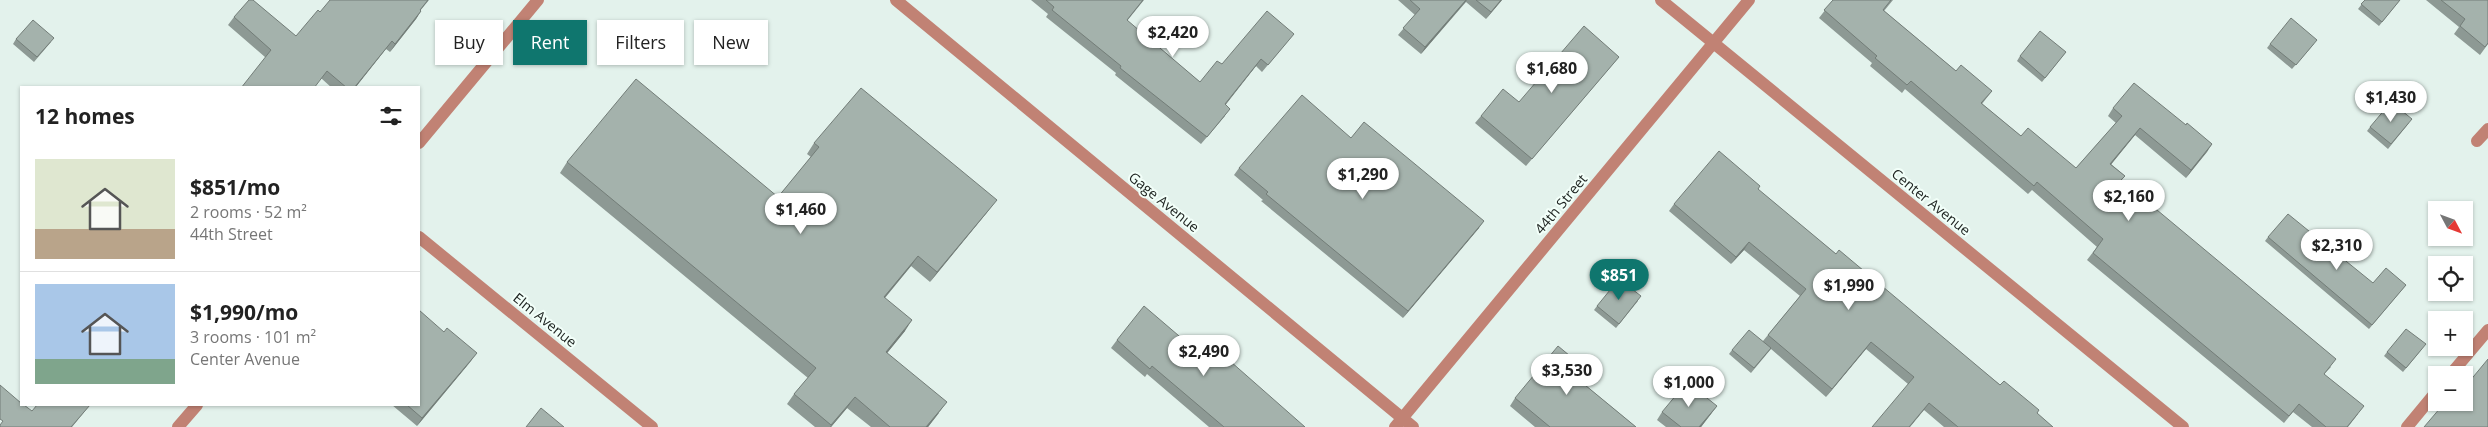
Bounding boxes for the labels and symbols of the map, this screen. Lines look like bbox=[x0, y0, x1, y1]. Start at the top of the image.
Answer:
pin: $2,420 bbox=[1132, 15, 1214, 58]
pin: $1,680 bbox=[1511, 52, 1593, 94]
pin: $1,430 bbox=[2350, 80, 2432, 123]
pin: $1,290 bbox=[1322, 158, 1404, 200]
street label: Center Avenue bbox=[1888, 164, 1975, 239]
street label: Gage Avenue bbox=[1125, 167, 1204, 236]
street label: 44th Street bbox=[1530, 170, 1591, 237]
pin: $2,160 bbox=[2088, 180, 2170, 222]
pin: $1,460 bbox=[760, 192, 842, 235]
north arrow bbox=[2428, 201, 2472, 246]
pin: $2,310 bbox=[2296, 228, 2378, 271]
pin: $851 bbox=[1589, 258, 1649, 301]
pin: $1,990 bbox=[1808, 268, 1890, 311]
street label: Elm Avenue bbox=[510, 288, 581, 351]
pin: $2,490 bbox=[1163, 334, 1245, 377]
pin: $3,530 bbox=[1526, 354, 1608, 396]
pin: $1,000 bbox=[1648, 366, 1730, 408]

